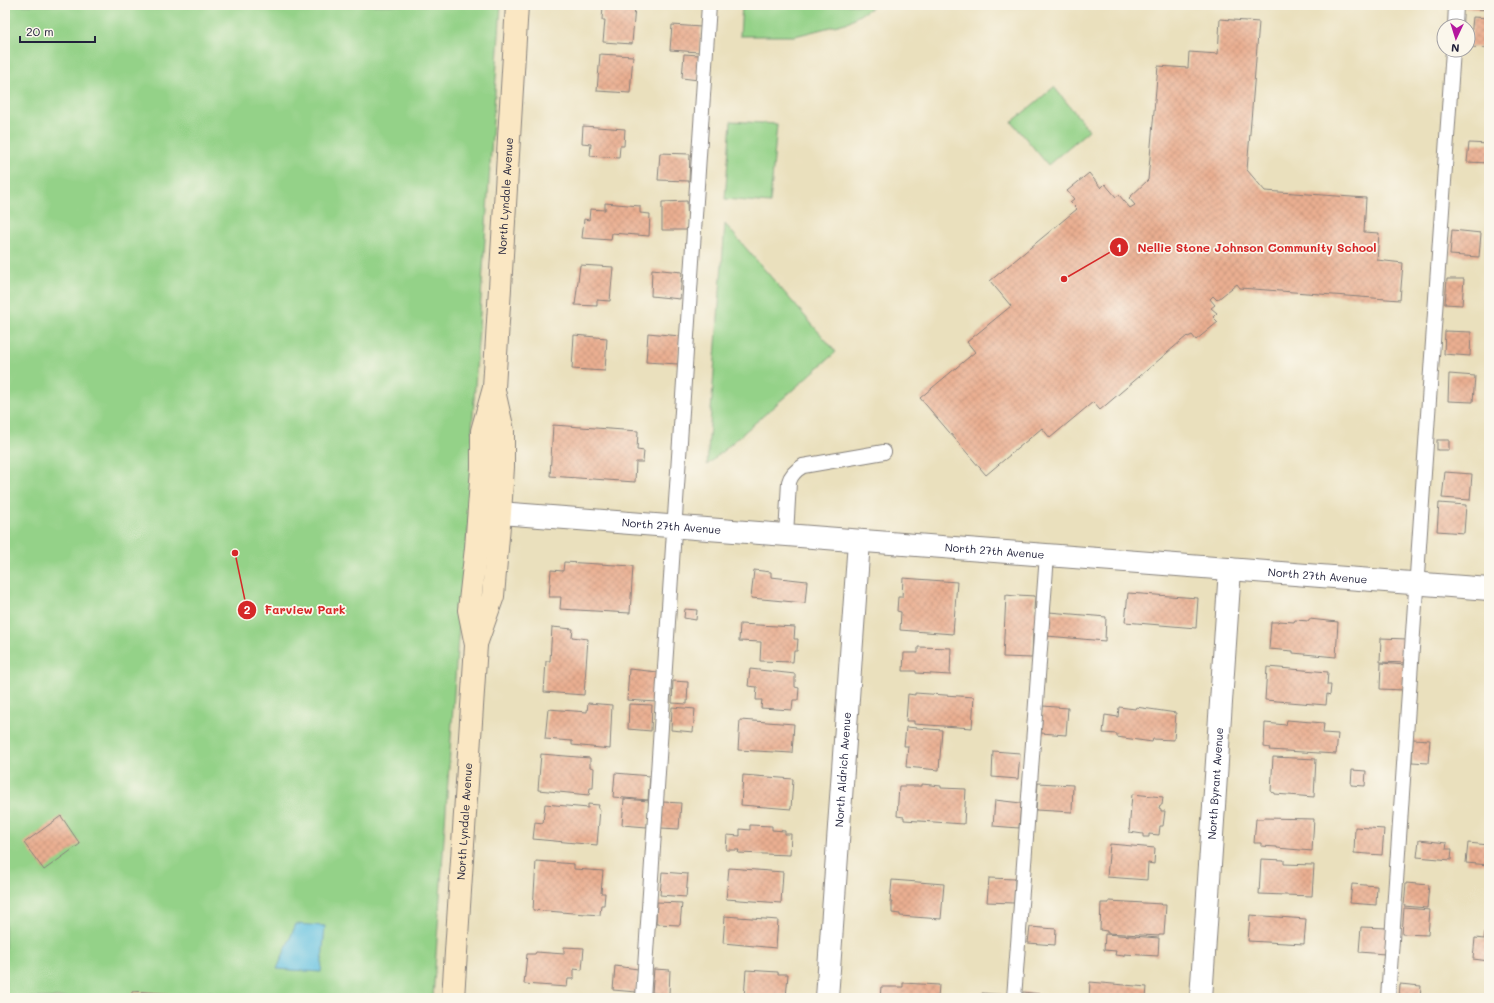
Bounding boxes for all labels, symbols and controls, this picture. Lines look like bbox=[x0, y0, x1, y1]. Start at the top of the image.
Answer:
scale bar bbox=[20, 18, 95, 44]
north arrow bbox=[1436, 18, 1476, 58]
text: 20 m bbox=[26, 23, 54, 39]
text: N bbox=[1451, 41, 1460, 56]
street label: North Lyndale Avenue bbox=[494, 137, 516, 255]
callout: Nellie Stone Johnson Community School bbox=[1109, 235, 1384, 259]
text: 1 bbox=[1116, 239, 1122, 255]
text: Nellie Stone Johnson Community School bbox=[1137, 239, 1377, 255]
street label: North 27th Avenue bbox=[621, 514, 722, 537]
street label: North 27th Avenue bbox=[944, 539, 1045, 562]
street label: North 27th Avenue bbox=[1267, 564, 1368, 587]
callout: Farview Park bbox=[237, 598, 354, 622]
text: 2 bbox=[244, 601, 251, 617]
text: Farview Park bbox=[265, 601, 345, 617]
street label: North Aldrich Avenue bbox=[831, 711, 854, 828]
street label: North Byrant Avenue bbox=[1204, 727, 1226, 840]
street label: North Lyndale Avenue bbox=[453, 762, 475, 880]

